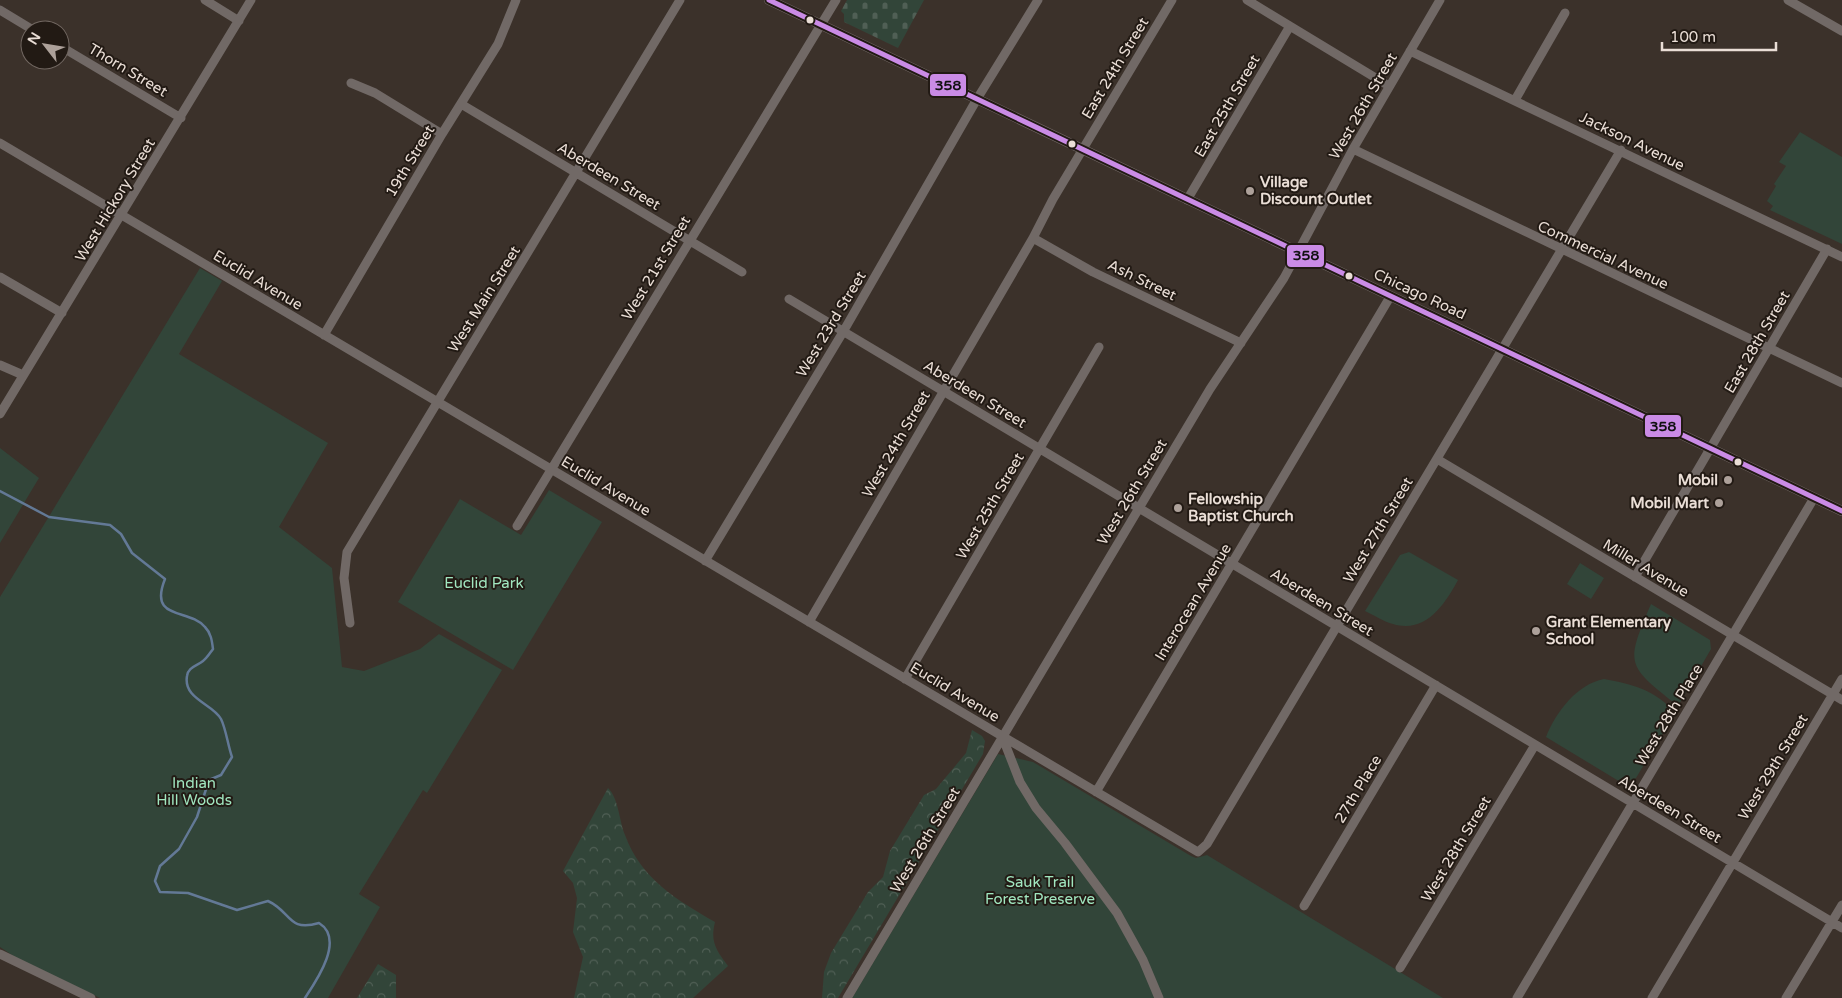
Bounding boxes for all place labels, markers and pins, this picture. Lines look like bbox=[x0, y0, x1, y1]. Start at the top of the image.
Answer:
unlabelled marker bbox=[805, 15, 815, 25]
unlabelled marker bbox=[1067, 139, 1077, 149]
place label: Village Discount Outlet bbox=[1260, 173, 1372, 208]
marker: Village Discount Outlet bbox=[1244, 185, 1256, 197]
unlabelled marker bbox=[1344, 271, 1354, 281]
unlabelled marker bbox=[1733, 457, 1743, 467]
place label: Mobil bbox=[1678, 471, 1718, 489]
marker: Mobil bbox=[1722, 474, 1734, 486]
place label: Fellowship Baptist Church bbox=[1188, 490, 1294, 526]
place label: Mobil Mart bbox=[1630, 494, 1709, 512]
marker: Mobil Mart bbox=[1713, 497, 1725, 509]
marker: Fellowship Baptist Church bbox=[1172, 502, 1184, 514]
place label: Grant Elementary School bbox=[1546, 613, 1671, 648]
marker: Grant Elementary School bbox=[1530, 625, 1542, 637]

